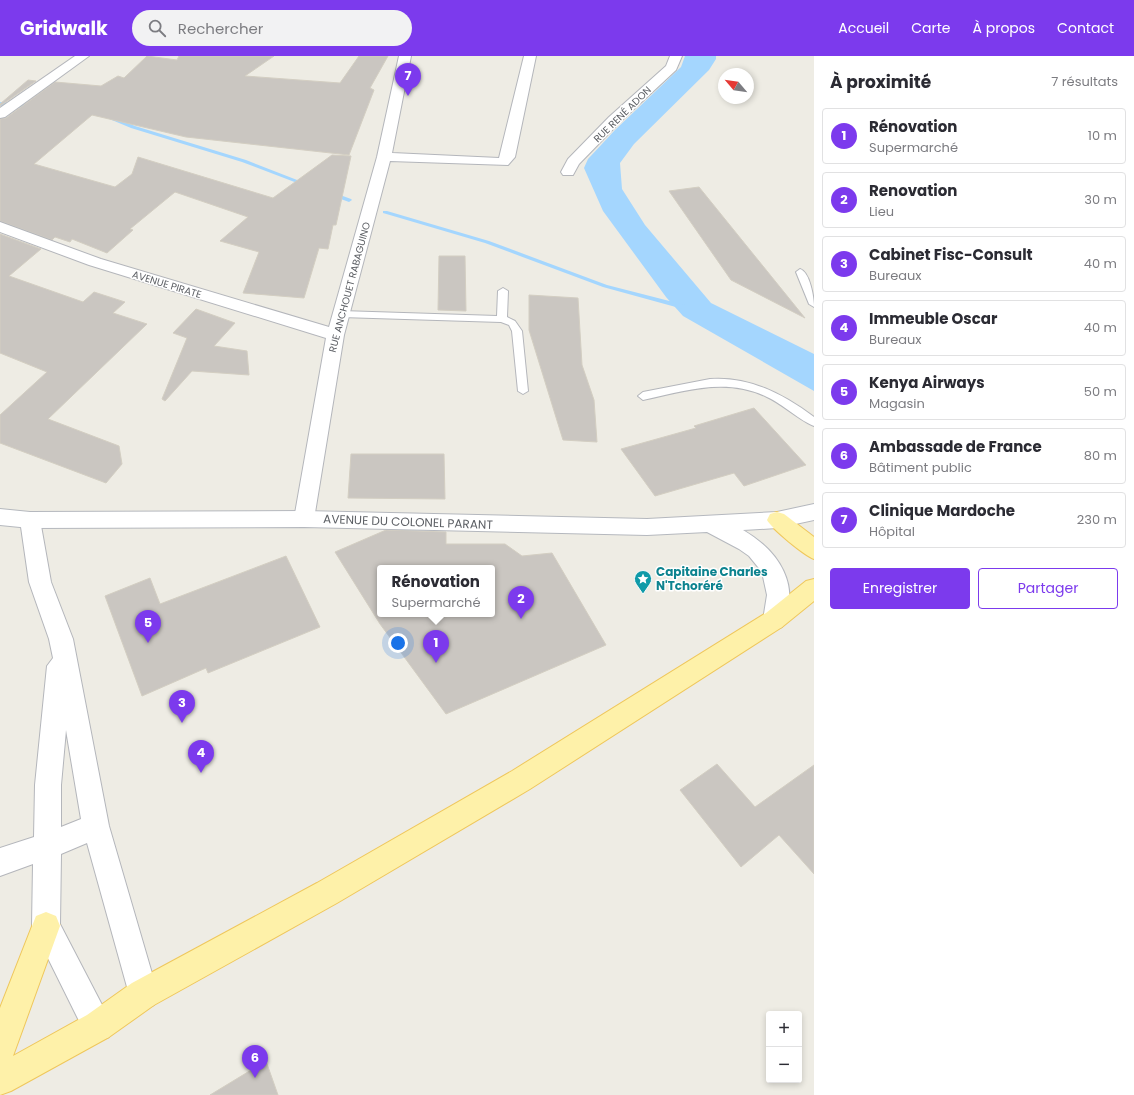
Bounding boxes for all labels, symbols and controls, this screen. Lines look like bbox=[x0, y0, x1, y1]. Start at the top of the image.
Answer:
search box bbox=[132, 10, 412, 46]
text: Gridwalk bbox=[20, 15, 108, 42]
icon: search bbox=[146, 17, 168, 39]
text: Rechercher bbox=[178, 18, 263, 39]
text: Accueil bbox=[838, 18, 889, 38]
text: Carte bbox=[911, 18, 951, 38]
text: À propos bbox=[973, 18, 1035, 38]
text: Contact bbox=[1057, 18, 1114, 38]
pin: 7 bbox=[395, 63, 421, 96]
north arrow bbox=[718, 68, 754, 104]
text: À proximité bbox=[830, 70, 931, 94]
text: 7 résultats bbox=[1051, 72, 1118, 91]
street label: RUE RENÉ ADON bbox=[590, 83, 655, 146]
text: Rénovation bbox=[869, 116, 957, 137]
text: 1 bbox=[842, 126, 846, 145]
text: 10 m bbox=[1088, 126, 1117, 145]
text: Supermarché bbox=[869, 138, 958, 157]
text: Renovation bbox=[869, 180, 957, 201]
text: 2 bbox=[840, 190, 848, 209]
text: 30 m bbox=[1084, 190, 1117, 209]
text: Lieu bbox=[869, 202, 894, 221]
street label: RUE ANCHOUET RABAGUINO bbox=[325, 220, 374, 354]
text: Cabinet Fisc-Consult bbox=[869, 244, 1033, 265]
text: 3 bbox=[840, 254, 848, 273]
text: 40 m bbox=[1084, 254, 1117, 273]
text: Bureaux bbox=[869, 266, 922, 285]
street label: AVENUE PIRATE bbox=[130, 267, 203, 302]
text: Immeuble Oscar bbox=[869, 308, 997, 329]
text: 4 bbox=[840, 318, 848, 337]
text: 40 m bbox=[1084, 318, 1117, 337]
text: Bureaux bbox=[869, 330, 922, 349]
text: Kenya Airways bbox=[869, 372, 985, 393]
text: 5 bbox=[840, 382, 848, 401]
text: 50 m bbox=[1084, 382, 1117, 401]
text: Magasin bbox=[869, 394, 925, 413]
text: Ambassade de France bbox=[869, 436, 1042, 457]
text: 6 bbox=[840, 446, 848, 465]
text: 80 m bbox=[1084, 446, 1117, 465]
text: Bâtiment public bbox=[869, 458, 972, 477]
text: Clinique Mardoche bbox=[869, 500, 1015, 521]
street label: AVENUE DU COLONEL PARANT bbox=[323, 510, 494, 533]
text: 7 bbox=[841, 510, 847, 529]
text: 230 m bbox=[1077, 510, 1117, 529]
text: Hôpital bbox=[869, 522, 915, 541]
place label: Capitaine Charles N'Tchoréré bbox=[656, 563, 768, 594]
popup bbox=[377, 565, 495, 617]
button: Enregistrer bbox=[830, 568, 970, 609]
button: Partager bbox=[978, 568, 1118, 609]
place icon: Capitaine Charles N'Tchoréré bbox=[633, 569, 653, 594]
text: Rénovation bbox=[392, 571, 480, 592]
pin: 2 bbox=[508, 586, 534, 619]
text: Supermarché bbox=[392, 593, 480, 612]
pin: 5 bbox=[135, 610, 161, 643]
pin: 1 bbox=[423, 630, 449, 663]
your location bbox=[388, 633, 408, 653]
pin: 3 bbox=[169, 690, 195, 723]
pin: 4 bbox=[188, 740, 214, 773]
map controls bbox=[766, 1011, 802, 1083]
button: + bbox=[766, 1011, 802, 1047]
pin: 6 bbox=[242, 1045, 268, 1078]
button: − bbox=[766, 1047, 802, 1083]

